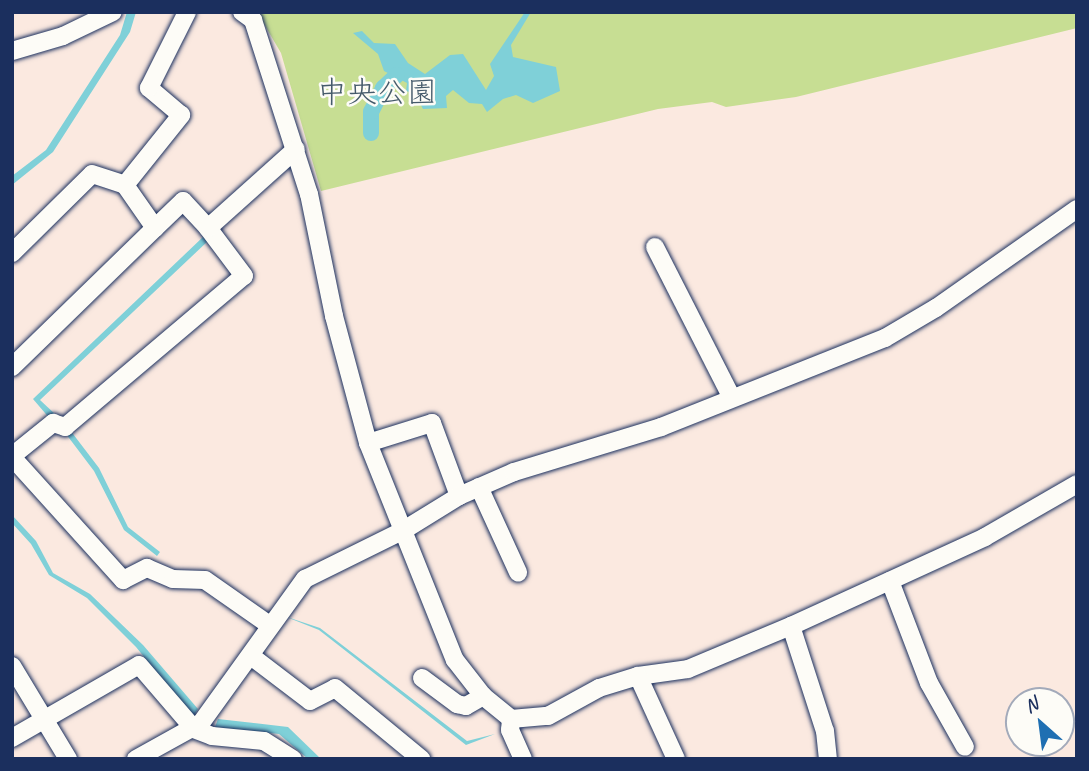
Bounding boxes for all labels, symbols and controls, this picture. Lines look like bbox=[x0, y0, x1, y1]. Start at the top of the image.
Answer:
park label: 中央公園 bbox=[317, 74, 437, 110]
north arrow bbox=[1005, 687, 1075, 757]
text: N bbox=[1020, 692, 1042, 719]

